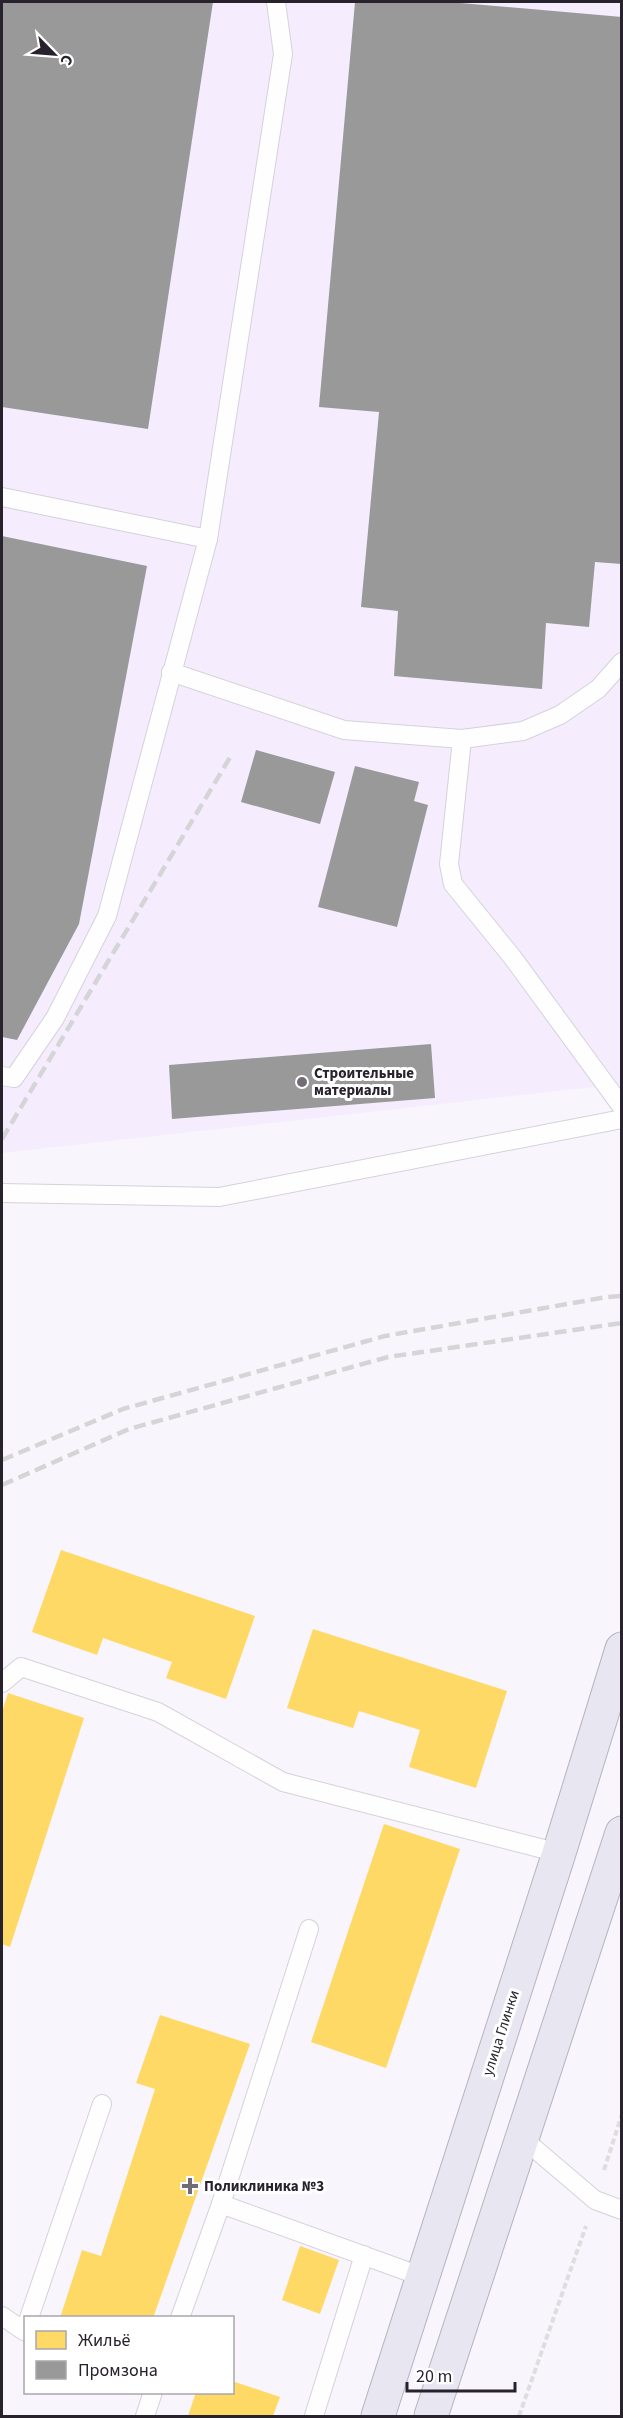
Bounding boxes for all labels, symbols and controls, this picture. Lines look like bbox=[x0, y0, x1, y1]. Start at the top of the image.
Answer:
north arrow bbox=[24, 24, 84, 84]
text: С bbox=[55, 51, 79, 69]
place label: Строительные материалы bbox=[314, 1063, 414, 1101]
marker: Строительные материалы bbox=[295, 1075, 309, 1089]
street label: улица Глинки bbox=[477, 1987, 525, 2079]
place label: Поликлиника №3 bbox=[204, 2176, 324, 2197]
marker: Поликлиника №3 bbox=[181, 2177, 199, 2195]
legend bbox=[24, 2316, 234, 2394]
text: Жильё bbox=[78, 2328, 131, 2353]
scale bar bbox=[407, 2355, 515, 2393]
text: Промзона bbox=[78, 2358, 158, 2383]
text: 20 m bbox=[416, 2364, 452, 2389]

